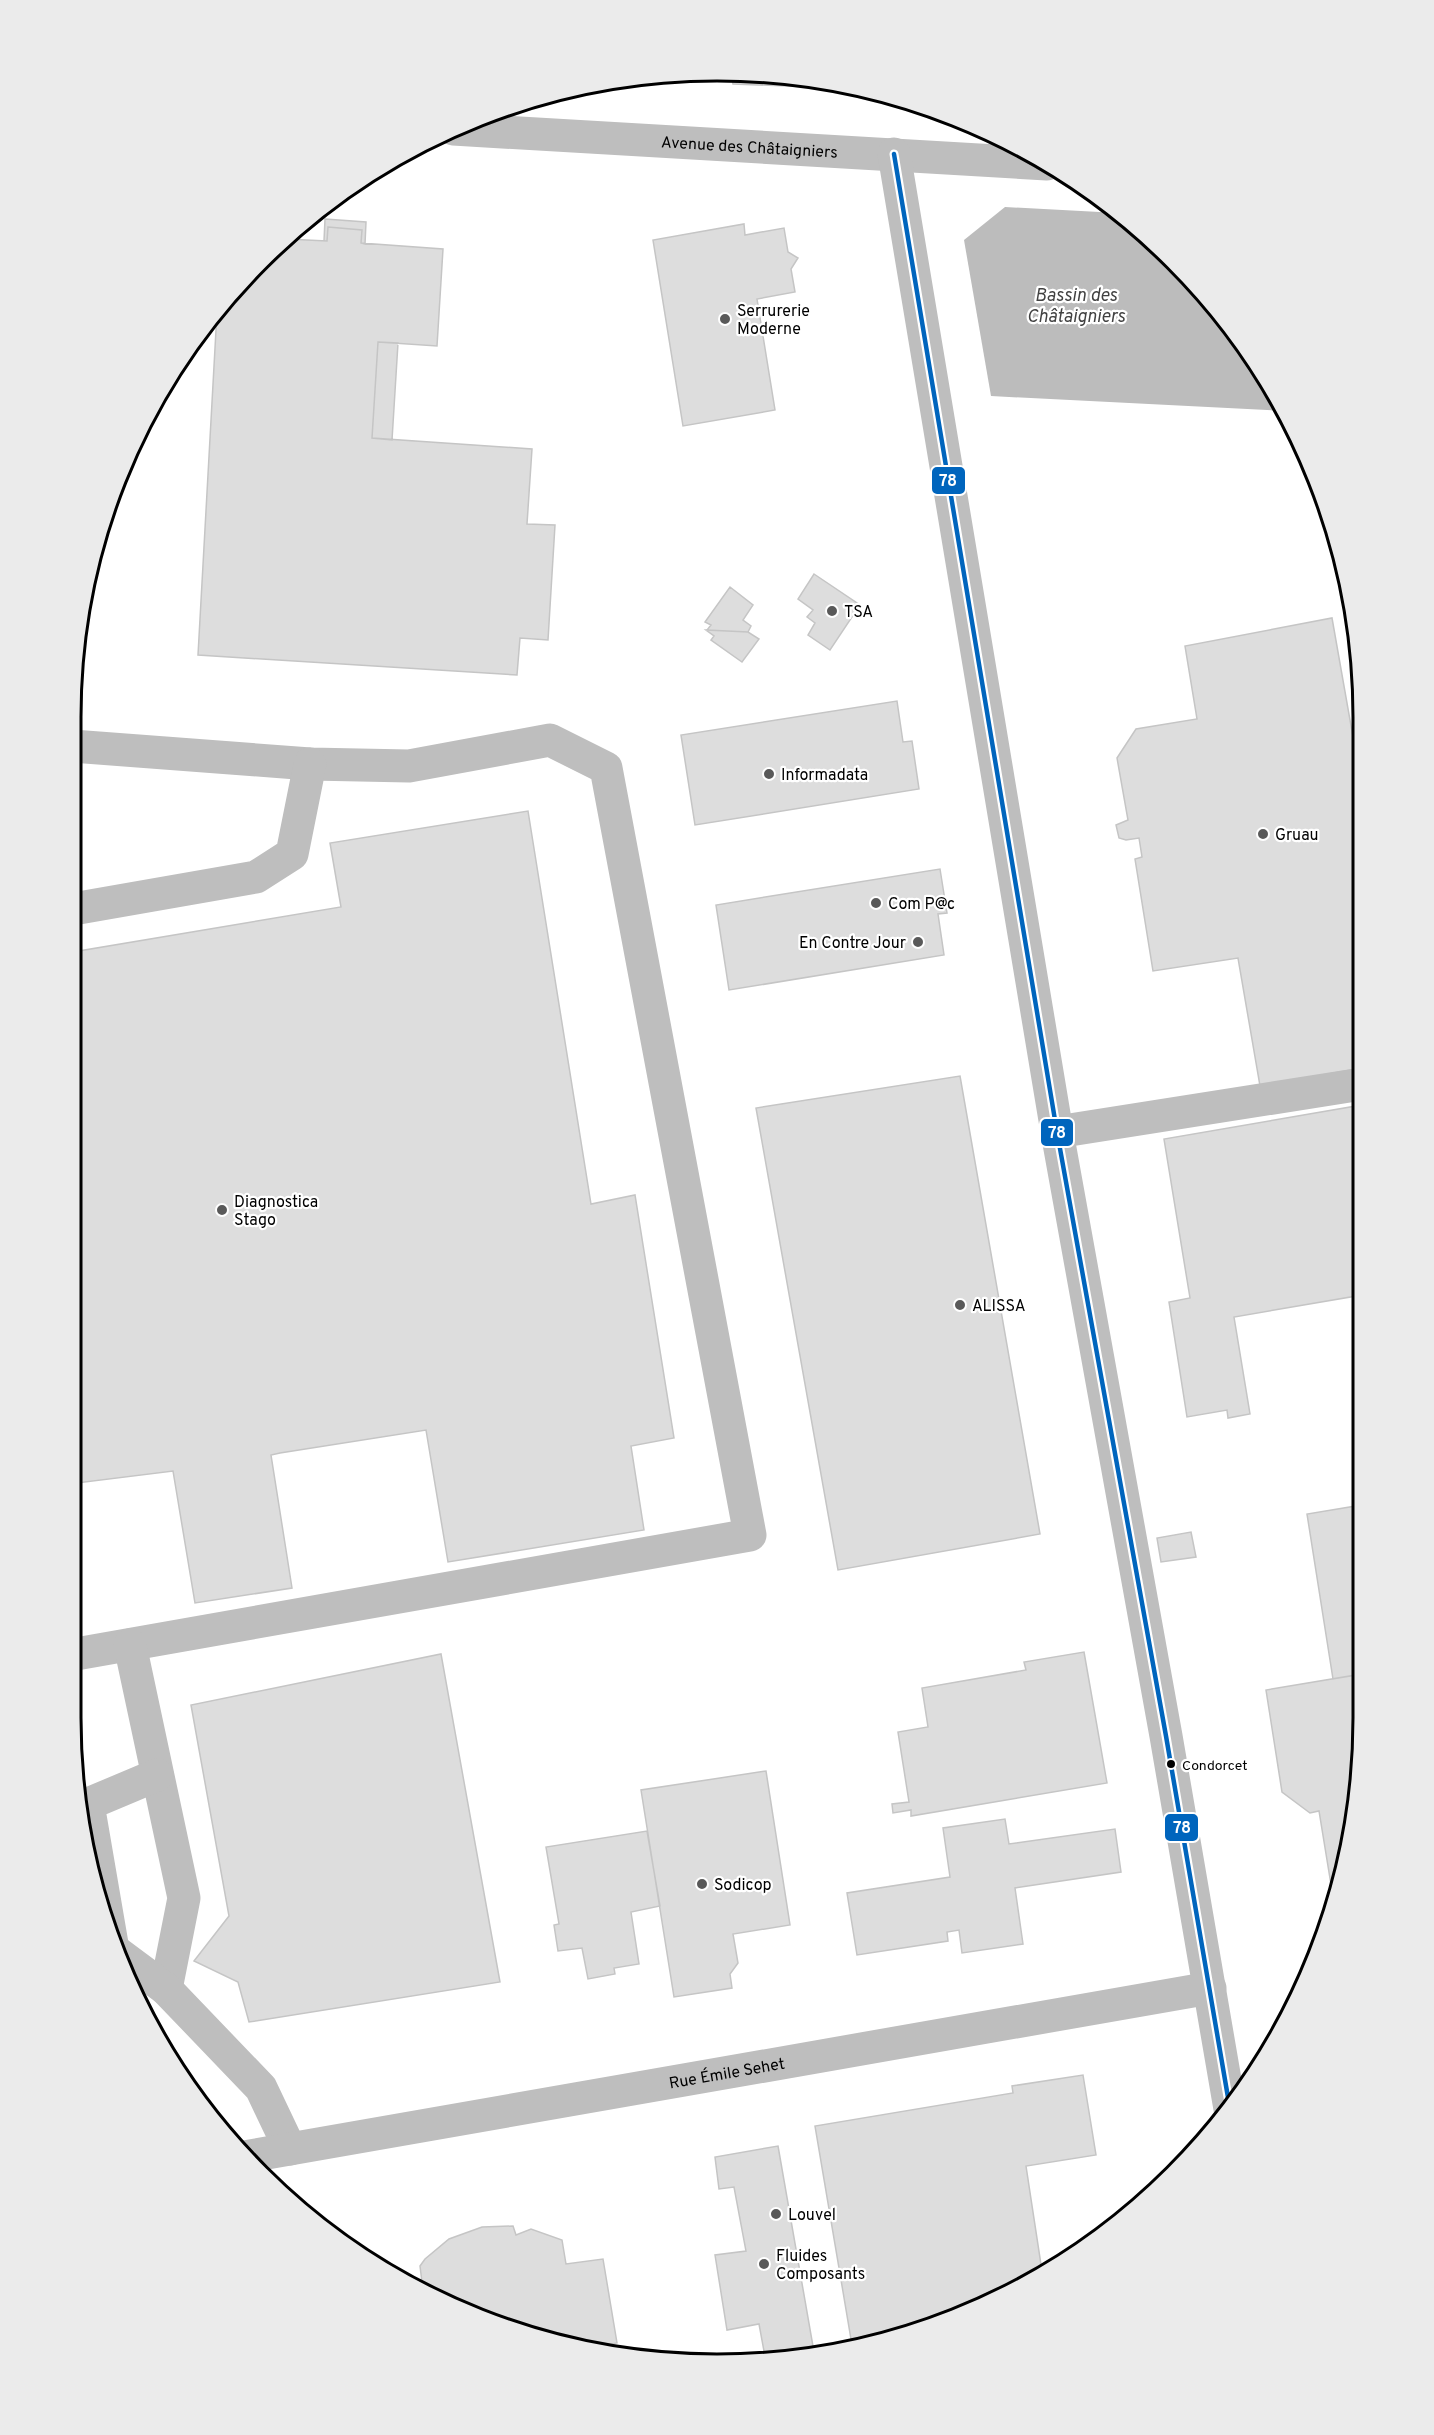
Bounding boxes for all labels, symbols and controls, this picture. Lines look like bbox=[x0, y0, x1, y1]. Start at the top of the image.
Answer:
street label: Avenue des Châtaigniers bbox=[661, 133, 838, 164]
water label: Bassin des Châtaigniers bbox=[1027, 285, 1126, 329]
place label: Serrurerie Moderne bbox=[737, 302, 810, 340]
marker: Serrurerie Moderne bbox=[718, 312, 732, 326]
line badge: 78 bbox=[931, 466, 966, 495]
text: 78 bbox=[939, 472, 957, 492]
place label: TSA bbox=[844, 603, 873, 623]
marker: TSA bbox=[825, 604, 839, 618]
place label: Informadata bbox=[781, 766, 868, 786]
marker: Informadata bbox=[762, 767, 776, 781]
place label: Gruau bbox=[1275, 826, 1319, 846]
marker: Gruau bbox=[1256, 827, 1270, 841]
place label: Com P@c bbox=[888, 895, 955, 915]
marker: Com P@c bbox=[869, 896, 883, 910]
place label: En Contre Jour bbox=[799, 934, 906, 954]
marker: En Contre Jour bbox=[911, 935, 925, 949]
line badge: 78 bbox=[1040, 1118, 1074, 1147]
text: 78 bbox=[1048, 1124, 1066, 1144]
place label: Diagnostica Stago bbox=[234, 1193, 318, 1231]
marker: Diagnostica Stago bbox=[215, 1203, 229, 1217]
place label: ALISSA bbox=[972, 1297, 1026, 1317]
marker: ALISSA bbox=[953, 1298, 967, 1312]
marker: Condorcet bbox=[1165, 1758, 1177, 1770]
place label: Condorcet bbox=[1182, 1758, 1247, 1775]
line badge: 78 bbox=[1164, 1813, 1199, 1842]
text: 78 bbox=[1173, 1819, 1191, 1839]
place label: Sodicop bbox=[714, 1876, 772, 1896]
marker: Sodicop bbox=[695, 1877, 709, 1891]
street label: Rue Émile Sehet bbox=[668, 2055, 786, 2094]
place label: Louvel bbox=[788, 2206, 836, 2226]
marker: Louvel bbox=[769, 2207, 783, 2221]
place label: Fluides Composants bbox=[776, 2247, 865, 2285]
marker: Fluides Composants bbox=[757, 2257, 771, 2271]

